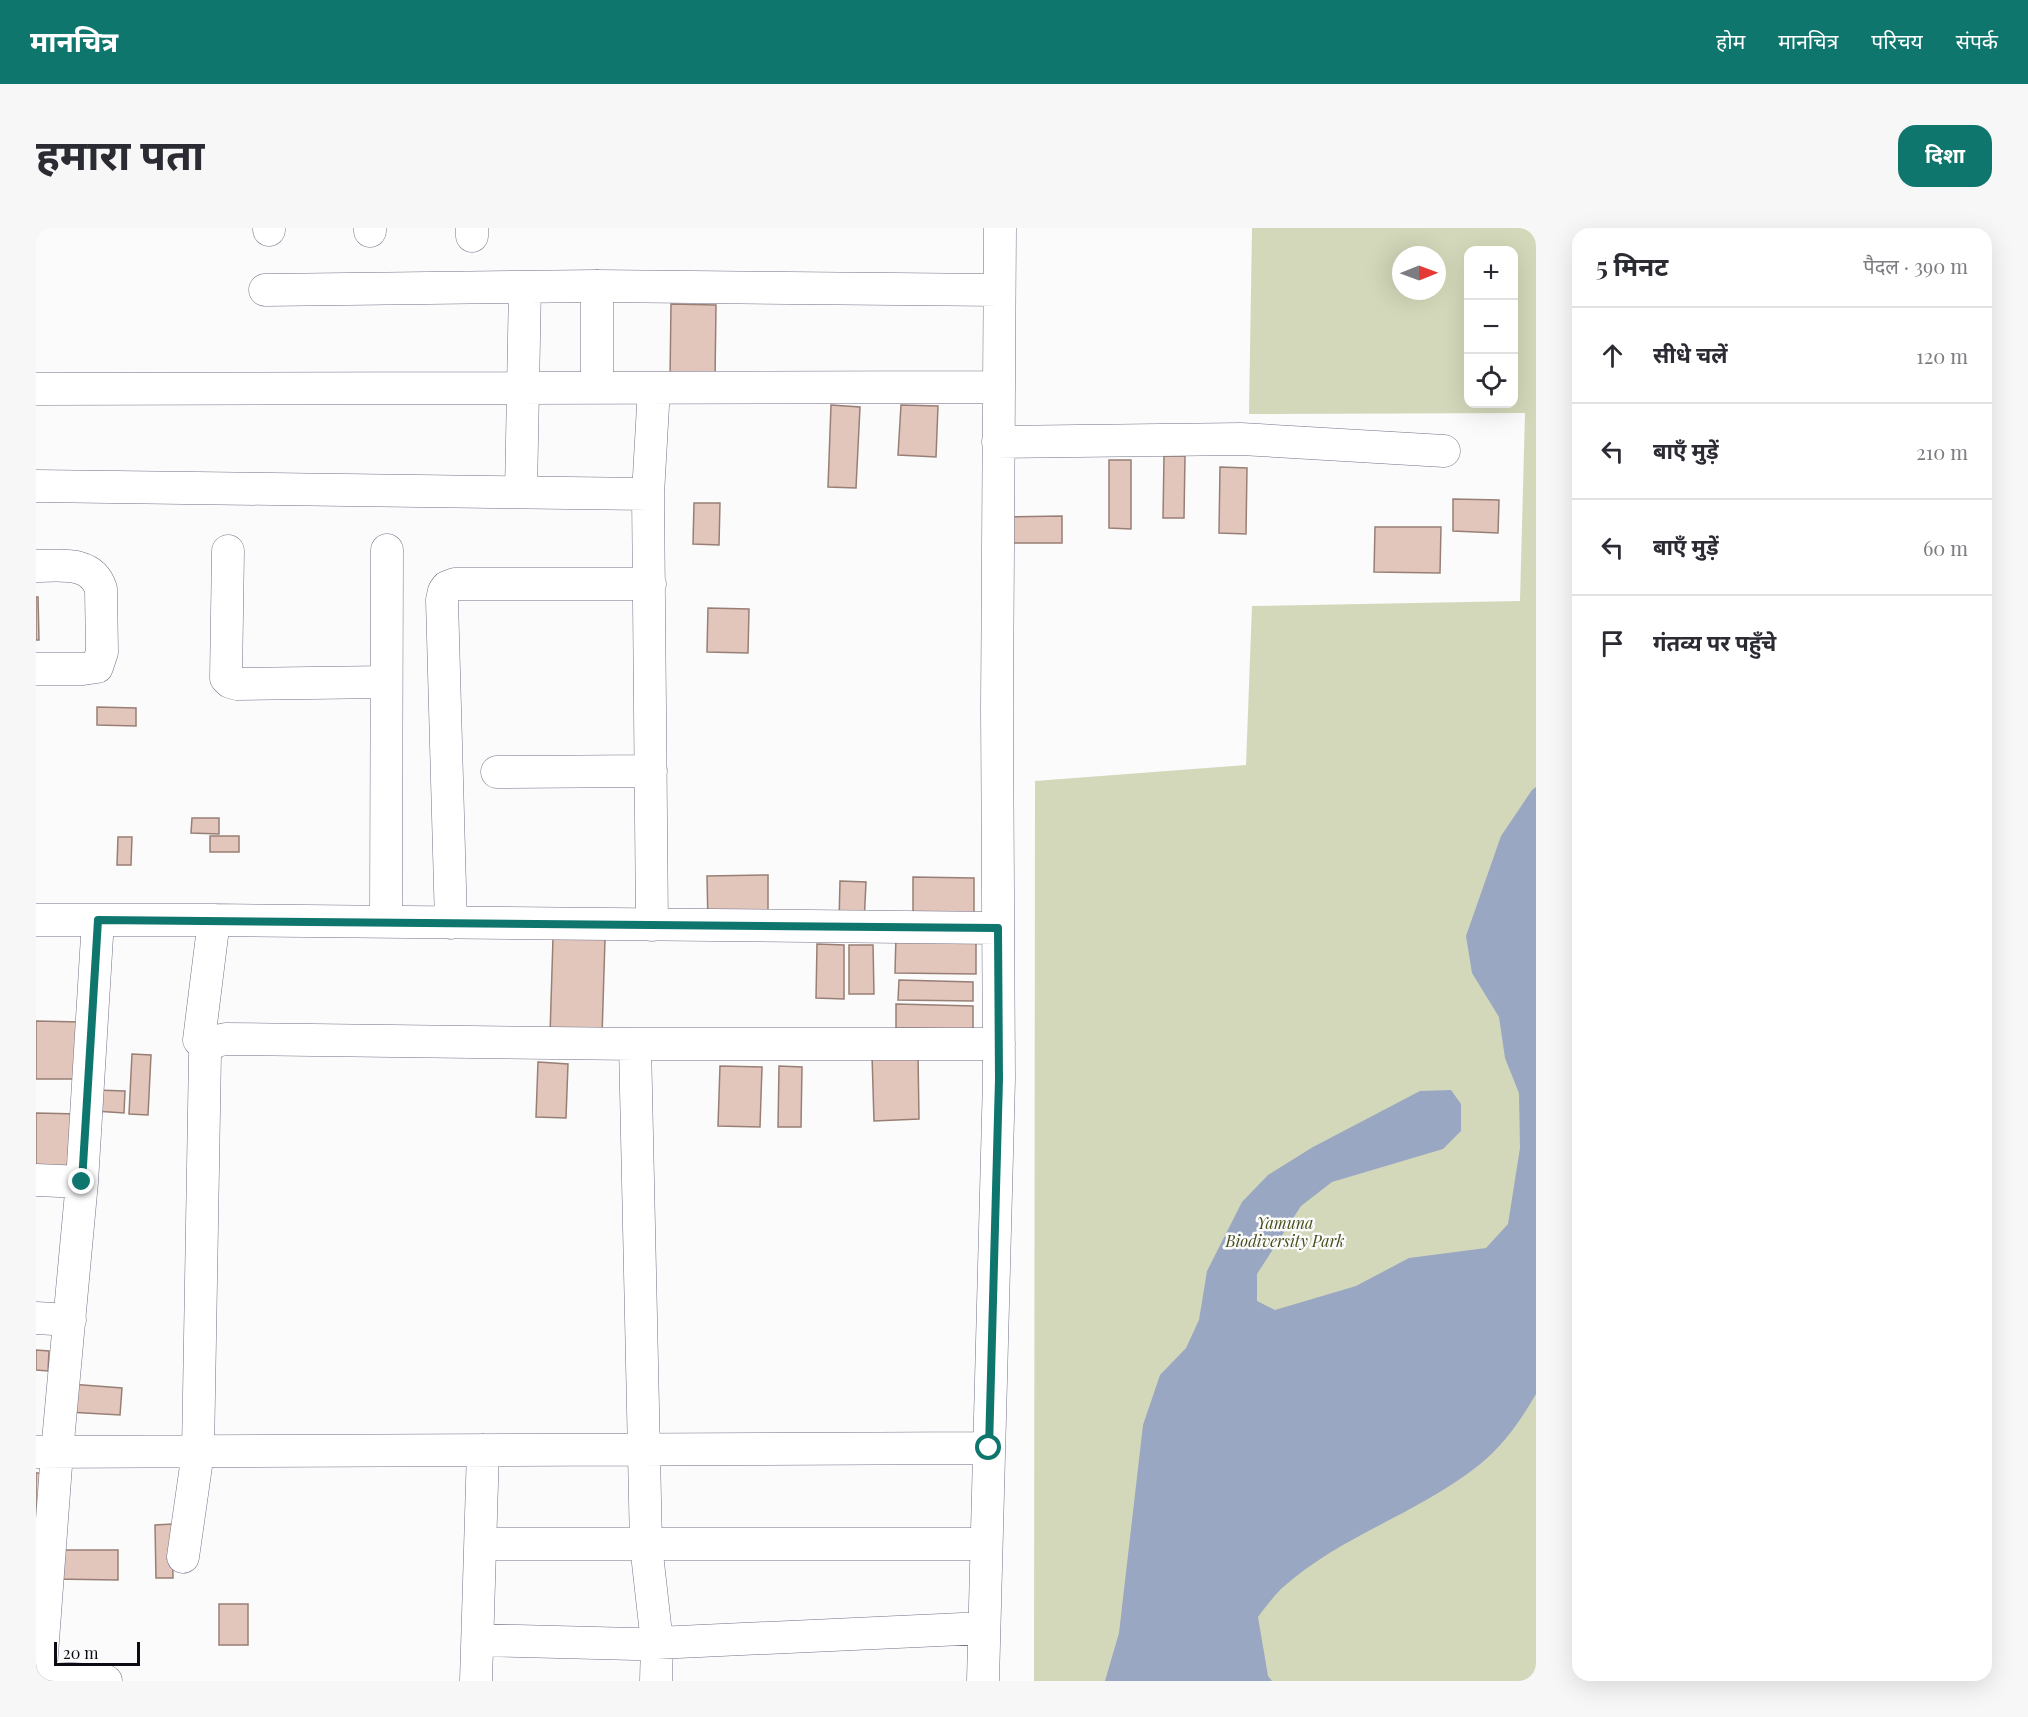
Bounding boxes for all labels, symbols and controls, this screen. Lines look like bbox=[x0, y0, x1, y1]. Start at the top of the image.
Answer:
text: मानचित्र bbox=[30, 22, 118, 59]
text: होम bbox=[1716, 26, 1745, 54]
text: मानचित्र bbox=[1778, 26, 1838, 54]
text: परिचय bbox=[1871, 26, 1923, 54]
text: संपर्क bbox=[1956, 26, 1998, 54]
text: हमारा पता bbox=[36, 125, 204, 181]
button: दिशा bbox=[1898, 125, 1992, 187]
north arrow bbox=[1392, 246, 1446, 300]
map controls bbox=[1464, 246, 1518, 408]
button: + bbox=[1464, 246, 1518, 300]
text: 5 मिनट bbox=[1596, 248, 1668, 283]
text: पैदल · 390 m bbox=[1863, 252, 1968, 279]
button: − bbox=[1464, 300, 1518, 354]
icon: ahead bbox=[1596, 339, 1629, 372]
text: सीधे चलें bbox=[1653, 339, 1727, 369]
text: 120 m bbox=[1916, 342, 1968, 369]
button: locate bbox=[1464, 354, 1518, 408]
icon: left bbox=[1596, 435, 1629, 468]
text: बाएँ मुड़ें bbox=[1653, 435, 1718, 465]
text: 210 m bbox=[1916, 438, 1968, 465]
icon: left bbox=[1596, 531, 1629, 564]
text: बाएँ मुड़ें bbox=[1653, 531, 1718, 561]
text: 60 m bbox=[1923, 534, 1968, 561]
icon: arrive bbox=[1596, 627, 1629, 660]
text: गंतव्य पर पहुँचे bbox=[1653, 627, 1776, 657]
route end bbox=[68, 1168, 94, 1194]
park label: Yamuna Biodiversity Park bbox=[1224, 1212, 1345, 1251]
route start bbox=[975, 1434, 1001, 1460]
scale bar bbox=[54, 1639, 140, 1666]
text: 20 m bbox=[63, 1642, 98, 1663]

